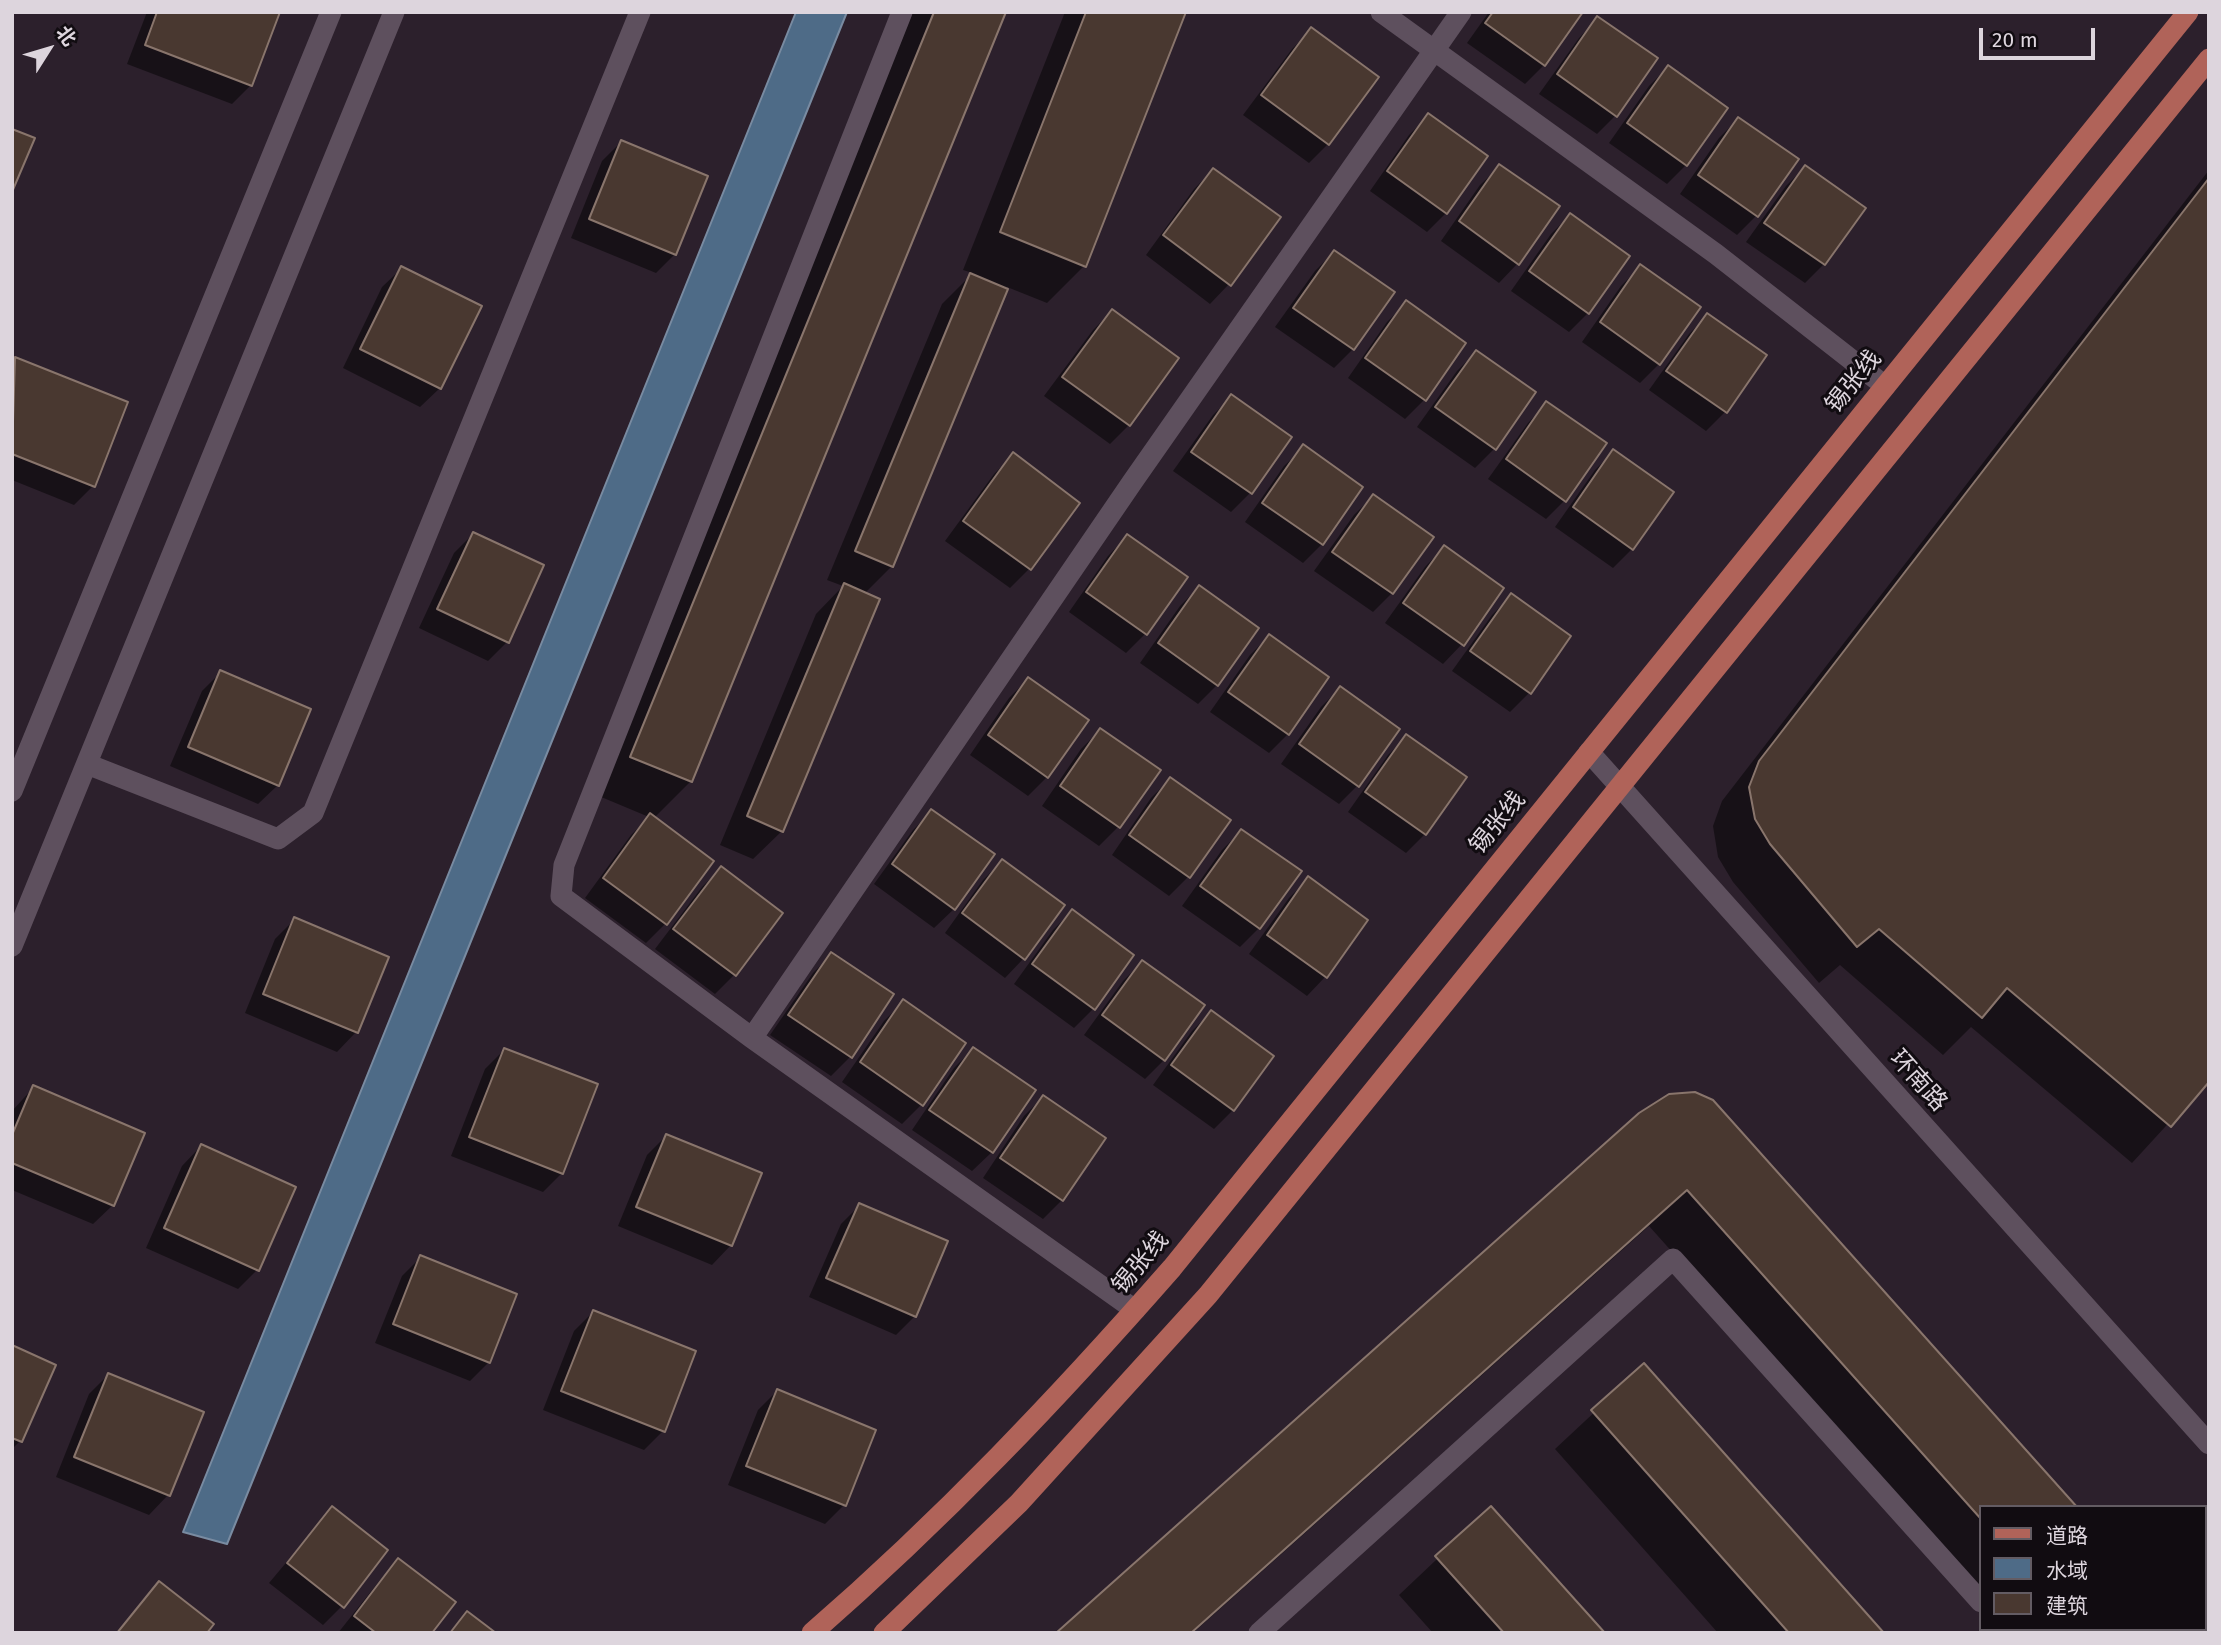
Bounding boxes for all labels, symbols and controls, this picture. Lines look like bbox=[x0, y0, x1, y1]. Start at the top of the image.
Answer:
north arrow bbox=[14, 14, 84, 84]
scale bar bbox=[1983, 14, 2098, 58]
text: 北 bbox=[51, 22, 81, 51]
text: 20 m bbox=[1992, 27, 2038, 53]
street label: 锡张线 bbox=[1820, 345, 1888, 419]
street label: 锡张线 bbox=[1464, 786, 1532, 860]
street label: 环南路 bbox=[1883, 1045, 1953, 1117]
street label: 锡张线 bbox=[1107, 1226, 1175, 1300]
legend bbox=[1980, 1505, 2207, 1631]
text: 道路 bbox=[2046, 1523, 2088, 1549]
text: 水域 bbox=[2046, 1558, 2088, 1584]
text: 建筑 bbox=[2046, 1593, 2088, 1619]

